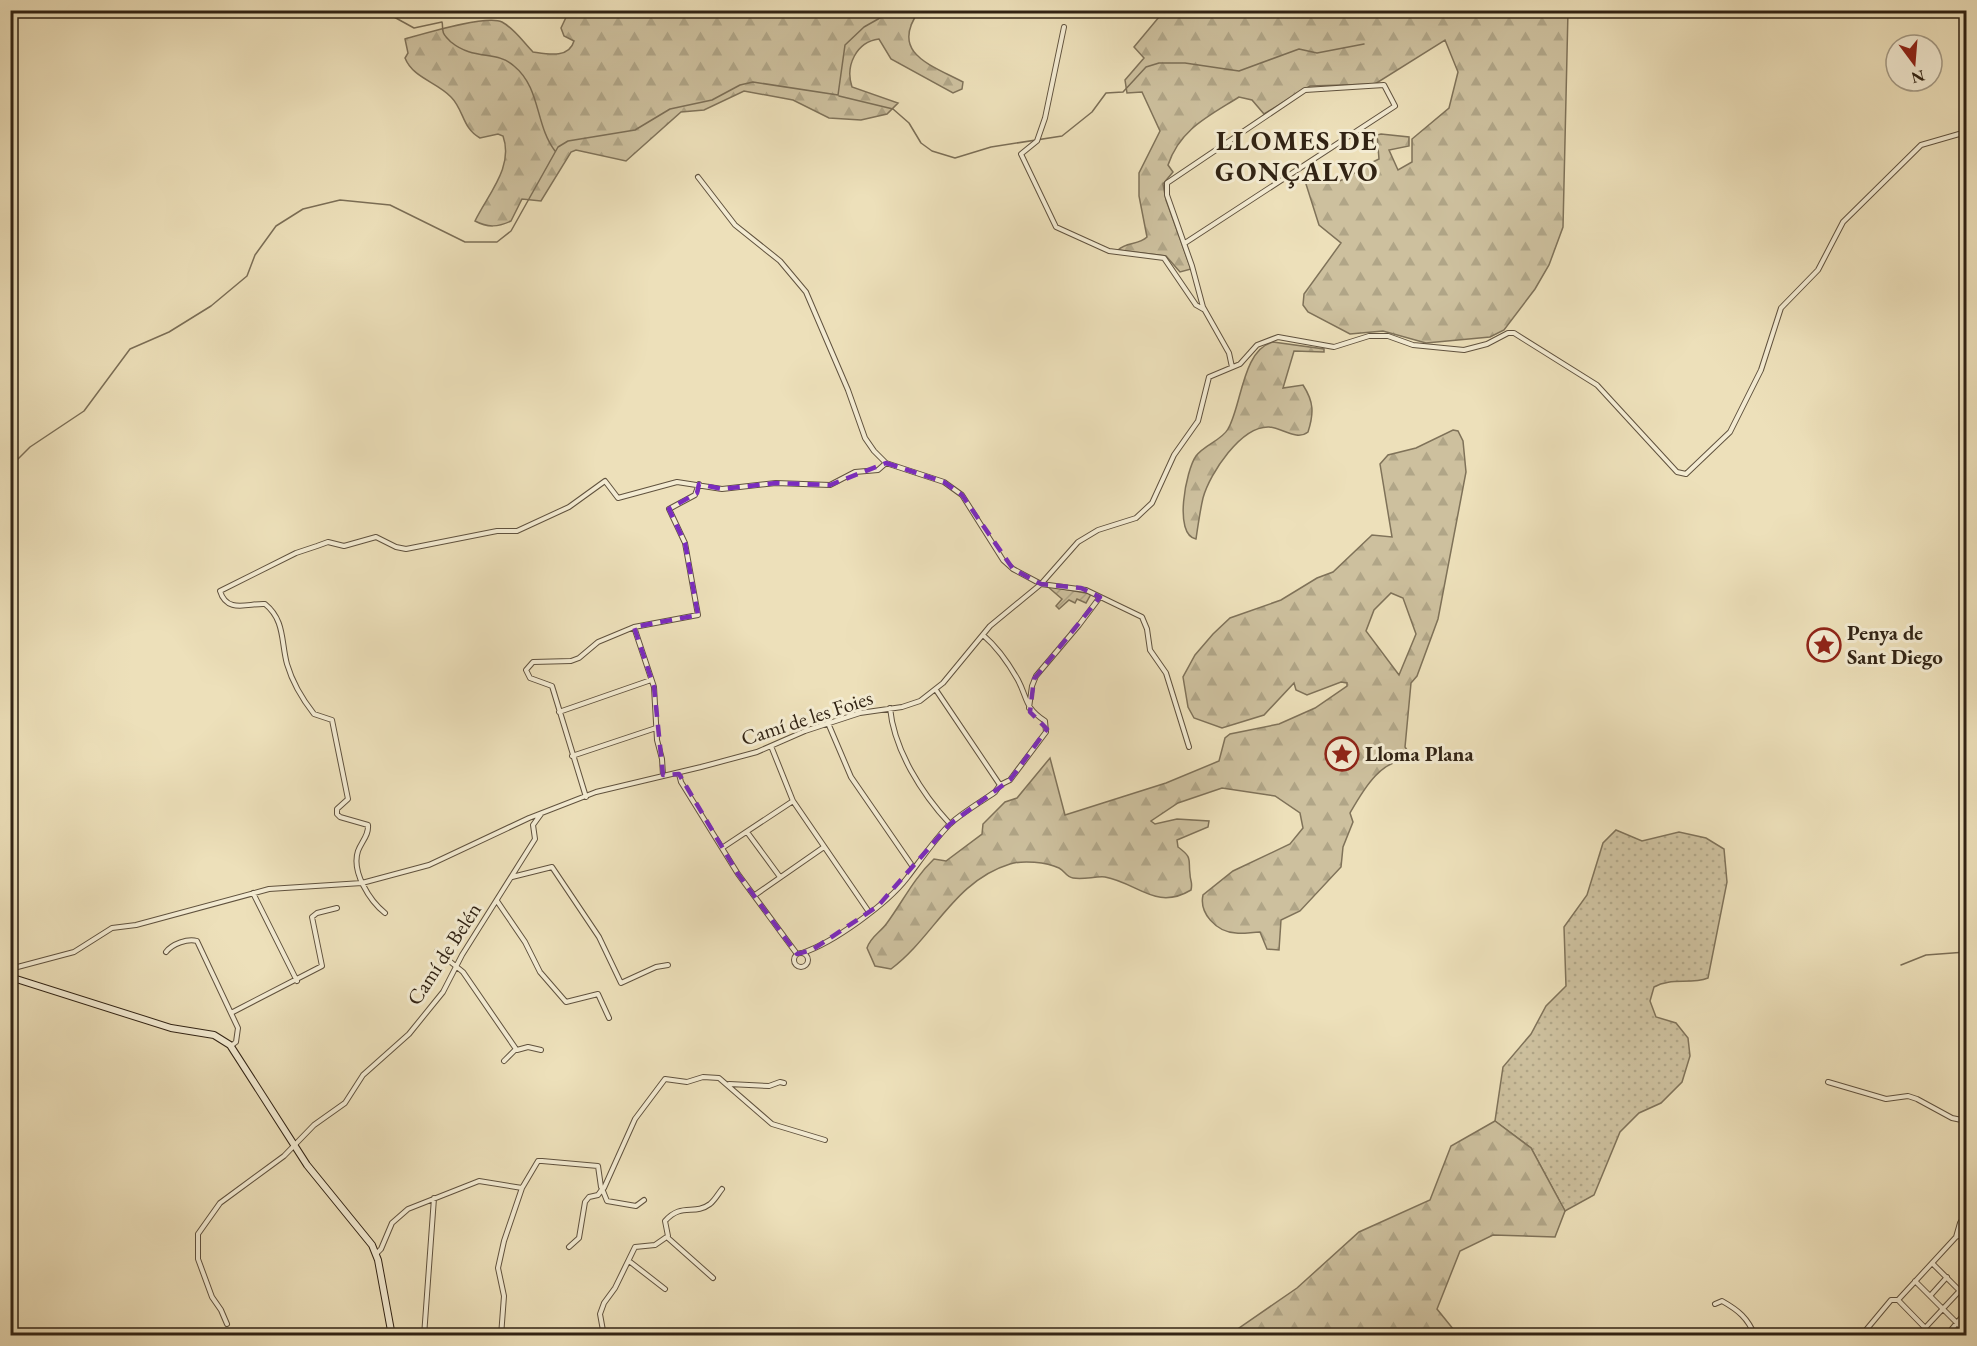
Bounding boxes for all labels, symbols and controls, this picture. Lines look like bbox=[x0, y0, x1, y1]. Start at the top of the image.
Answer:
north arrow bbox=[1884, 33, 1944, 93]
text: N bbox=[1909, 65, 1927, 89]
district label: LLOMES DE GONÇALVO bbox=[1215, 123, 1379, 189]
place label: Penya de Sant Diego bbox=[1847, 619, 1943, 670]
place icon: Penya de Sant Diego bbox=[1806, 627, 1842, 663]
street label: Camí de les Foies bbox=[738, 683, 876, 752]
place icon: Lloma Plana bbox=[1324, 736, 1360, 772]
place label: Lloma Plana bbox=[1365, 740, 1474, 767]
street label: Camí de Belén bbox=[400, 897, 487, 1010]

